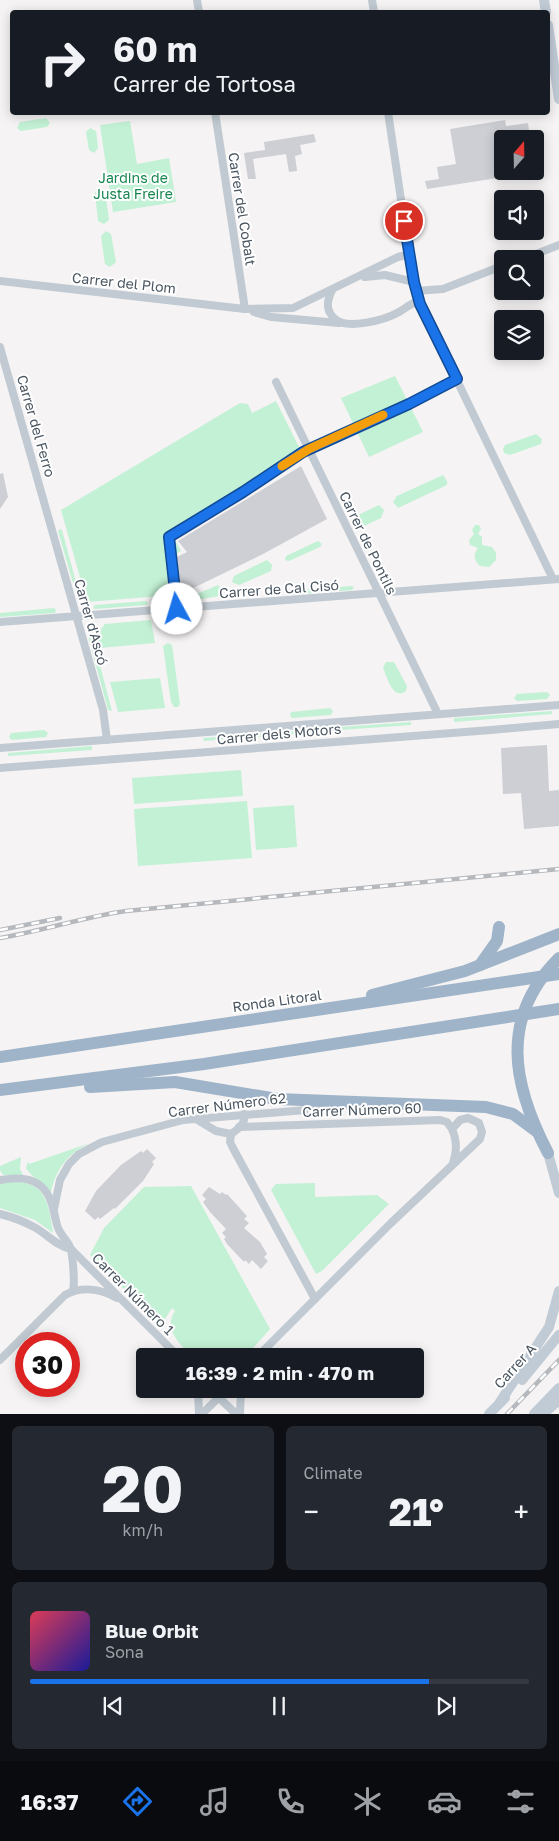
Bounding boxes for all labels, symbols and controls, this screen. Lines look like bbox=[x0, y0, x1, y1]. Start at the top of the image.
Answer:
text: 60 m bbox=[113, 28, 197, 70]
icon: right bbox=[30, 30, 95, 95]
text: Carrer de Tortosa bbox=[113, 70, 296, 97]
north arrow bbox=[494, 130, 544, 180]
map controls bbox=[494, 130, 544, 360]
street label: Carrer del Cobalt bbox=[225, 151, 260, 267]
park label: Jardins de Justa Freire bbox=[93, 169, 173, 202]
button: sound bbox=[494, 190, 544, 240]
pin bbox=[383, 200, 425, 242]
icon: arrive bbox=[390, 207, 418, 235]
button: search bbox=[494, 250, 544, 300]
street label: Carrer del Plom bbox=[71, 269, 177, 296]
button: layers bbox=[494, 310, 544, 360]
street label: Carrer del Ferro bbox=[14, 373, 59, 479]
street label: Carrer de Pontils bbox=[336, 488, 401, 597]
street label: Carrer de Cal Cisó bbox=[219, 576, 339, 601]
street label: Carrer d'Ascó bbox=[71, 577, 112, 667]
position arrow bbox=[150, 582, 202, 634]
street label: Carrer dels Motors bbox=[216, 720, 342, 747]
street label: Ronda Litoral bbox=[231, 986, 323, 1015]
street label: Carrer Número 62 bbox=[167, 1089, 287, 1120]
street label: Carrer Número 60 bbox=[302, 1099, 422, 1120]
street label: Carrer Número 1 bbox=[89, 1249, 178, 1338]
speed limit sign: 30 bbox=[15, 1332, 80, 1397]
street label: Carrer A bbox=[490, 1339, 540, 1392]
text: 16:39 · 2 min · 470 m bbox=[186, 1361, 374, 1384]
text: 20 bbox=[102, 1448, 184, 1526]
text: Climate bbox=[304, 1463, 363, 1483]
text: 21° bbox=[389, 1489, 444, 1534]
text: − bbox=[304, 1495, 319, 1528]
text: + bbox=[514, 1495, 529, 1528]
text: km/h bbox=[122, 1520, 163, 1540]
text: Blue Orbit bbox=[105, 1619, 199, 1642]
text: Sona bbox=[105, 1642, 144, 1662]
icon: previous bbox=[99, 1692, 127, 1720]
icon: pause bbox=[265, 1692, 293, 1720]
icon: next bbox=[432, 1692, 460, 1720]
icon: directions bbox=[120, 1784, 155, 1819]
icon: music bbox=[197, 1784, 232, 1819]
icon: phone bbox=[273, 1784, 308, 1819]
icon: climate bbox=[350, 1784, 385, 1819]
icon: car bbox=[427, 1784, 462, 1819]
icon: filters bbox=[503, 1784, 538, 1819]
text: 16:37 bbox=[21, 1788, 79, 1815]

